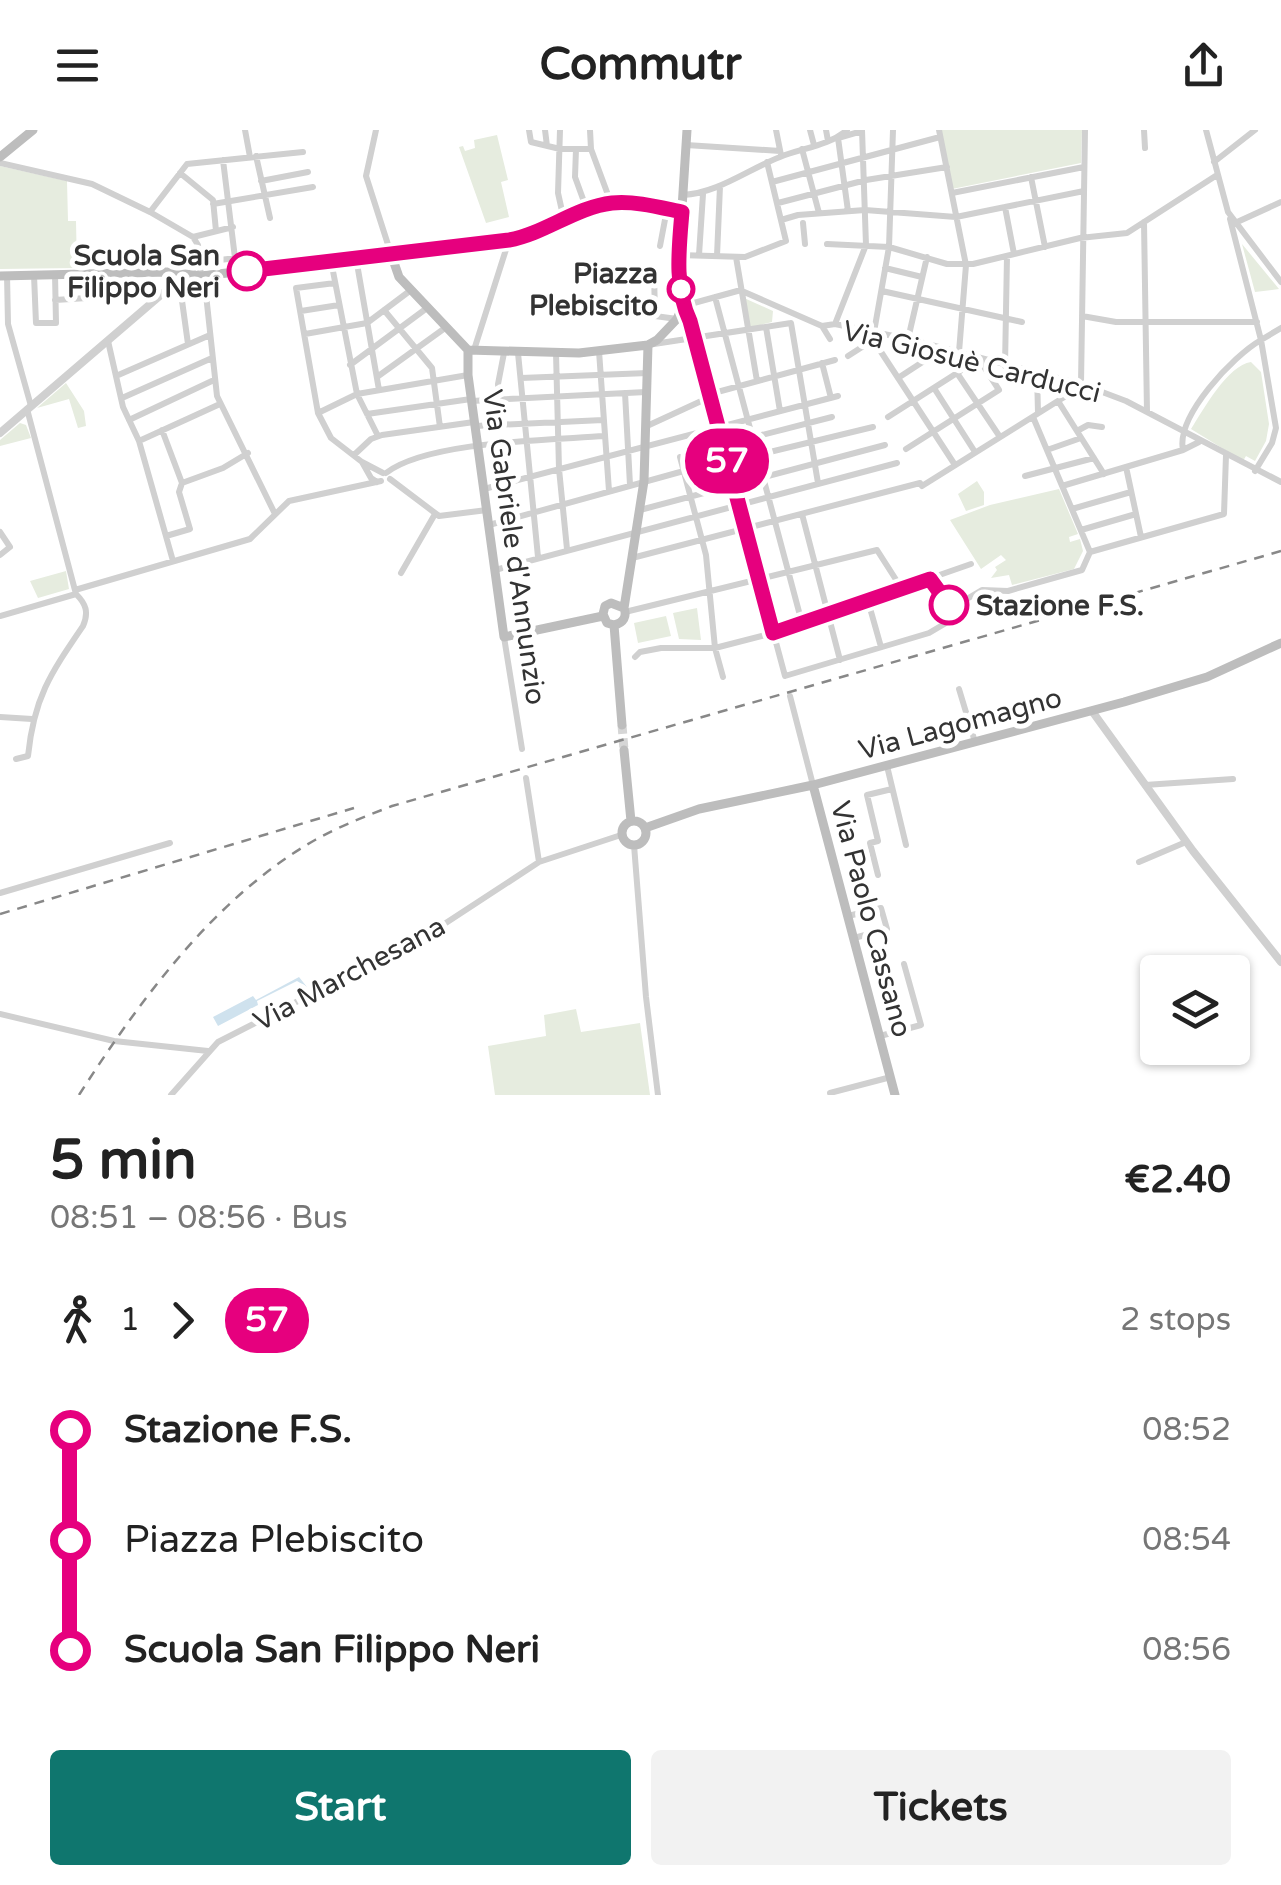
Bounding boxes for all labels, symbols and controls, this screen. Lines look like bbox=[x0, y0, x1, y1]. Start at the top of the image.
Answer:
icon: menu bbox=[50, 38, 105, 93]
text: Commutr bbox=[539, 38, 742, 92]
icon: share bbox=[1176, 38, 1231, 93]
place label: Scuola San Filippo Neri bbox=[67, 239, 220, 305]
marker: Scuola San Filippo Neri bbox=[228, 252, 266, 290]
place label: Piazza Plebiscito bbox=[529, 257, 658, 323]
marker: Piazza Plebiscito bbox=[668, 276, 694, 302]
street label: Via Giosuè Carducci bbox=[839, 313, 1104, 411]
street label: Via Gabriele d'Annunzio bbox=[475, 387, 553, 707]
line badge: 57 bbox=[682, 428, 772, 494]
text: 57 bbox=[705, 440, 749, 482]
marker: Stazione F.S. bbox=[930, 586, 968, 624]
place label: Stazione F.S. bbox=[976, 589, 1144, 623]
street label: Via Lagomagno bbox=[855, 681, 1066, 767]
street label: Via Paolo Cassano bbox=[823, 797, 919, 1041]
street label: Via Marchesana bbox=[248, 909, 451, 1039]
map controls bbox=[1140, 955, 1250, 1065]
button: layers bbox=[1140, 955, 1250, 1065]
text: 5 min bbox=[50, 1128, 197, 1194]
text: €2.40 bbox=[1124, 1157, 1231, 1203]
text: 08:51 – 08:56 · Bus bbox=[50, 1199, 348, 1237]
icon: walk bbox=[50, 1293, 105, 1348]
icon: forward bbox=[155, 1293, 210, 1348]
text: 57 bbox=[245, 1299, 289, 1341]
text: 1 bbox=[120, 1301, 140, 1339]
text: 2 stops bbox=[1120, 1301, 1231, 1339]
text: Stazione F.S. bbox=[124, 1407, 352, 1453]
text: 08:52 bbox=[1142, 1411, 1231, 1449]
text: Piazza Plebiscito bbox=[124, 1517, 424, 1563]
text: 08:54 bbox=[1142, 1521, 1231, 1559]
text: Scuola San Filippo Neri bbox=[124, 1627, 540, 1673]
text: 08:56 bbox=[1142, 1631, 1231, 1669]
button: Start bbox=[50, 1750, 631, 1865]
button: Tickets bbox=[651, 1750, 1231, 1865]

